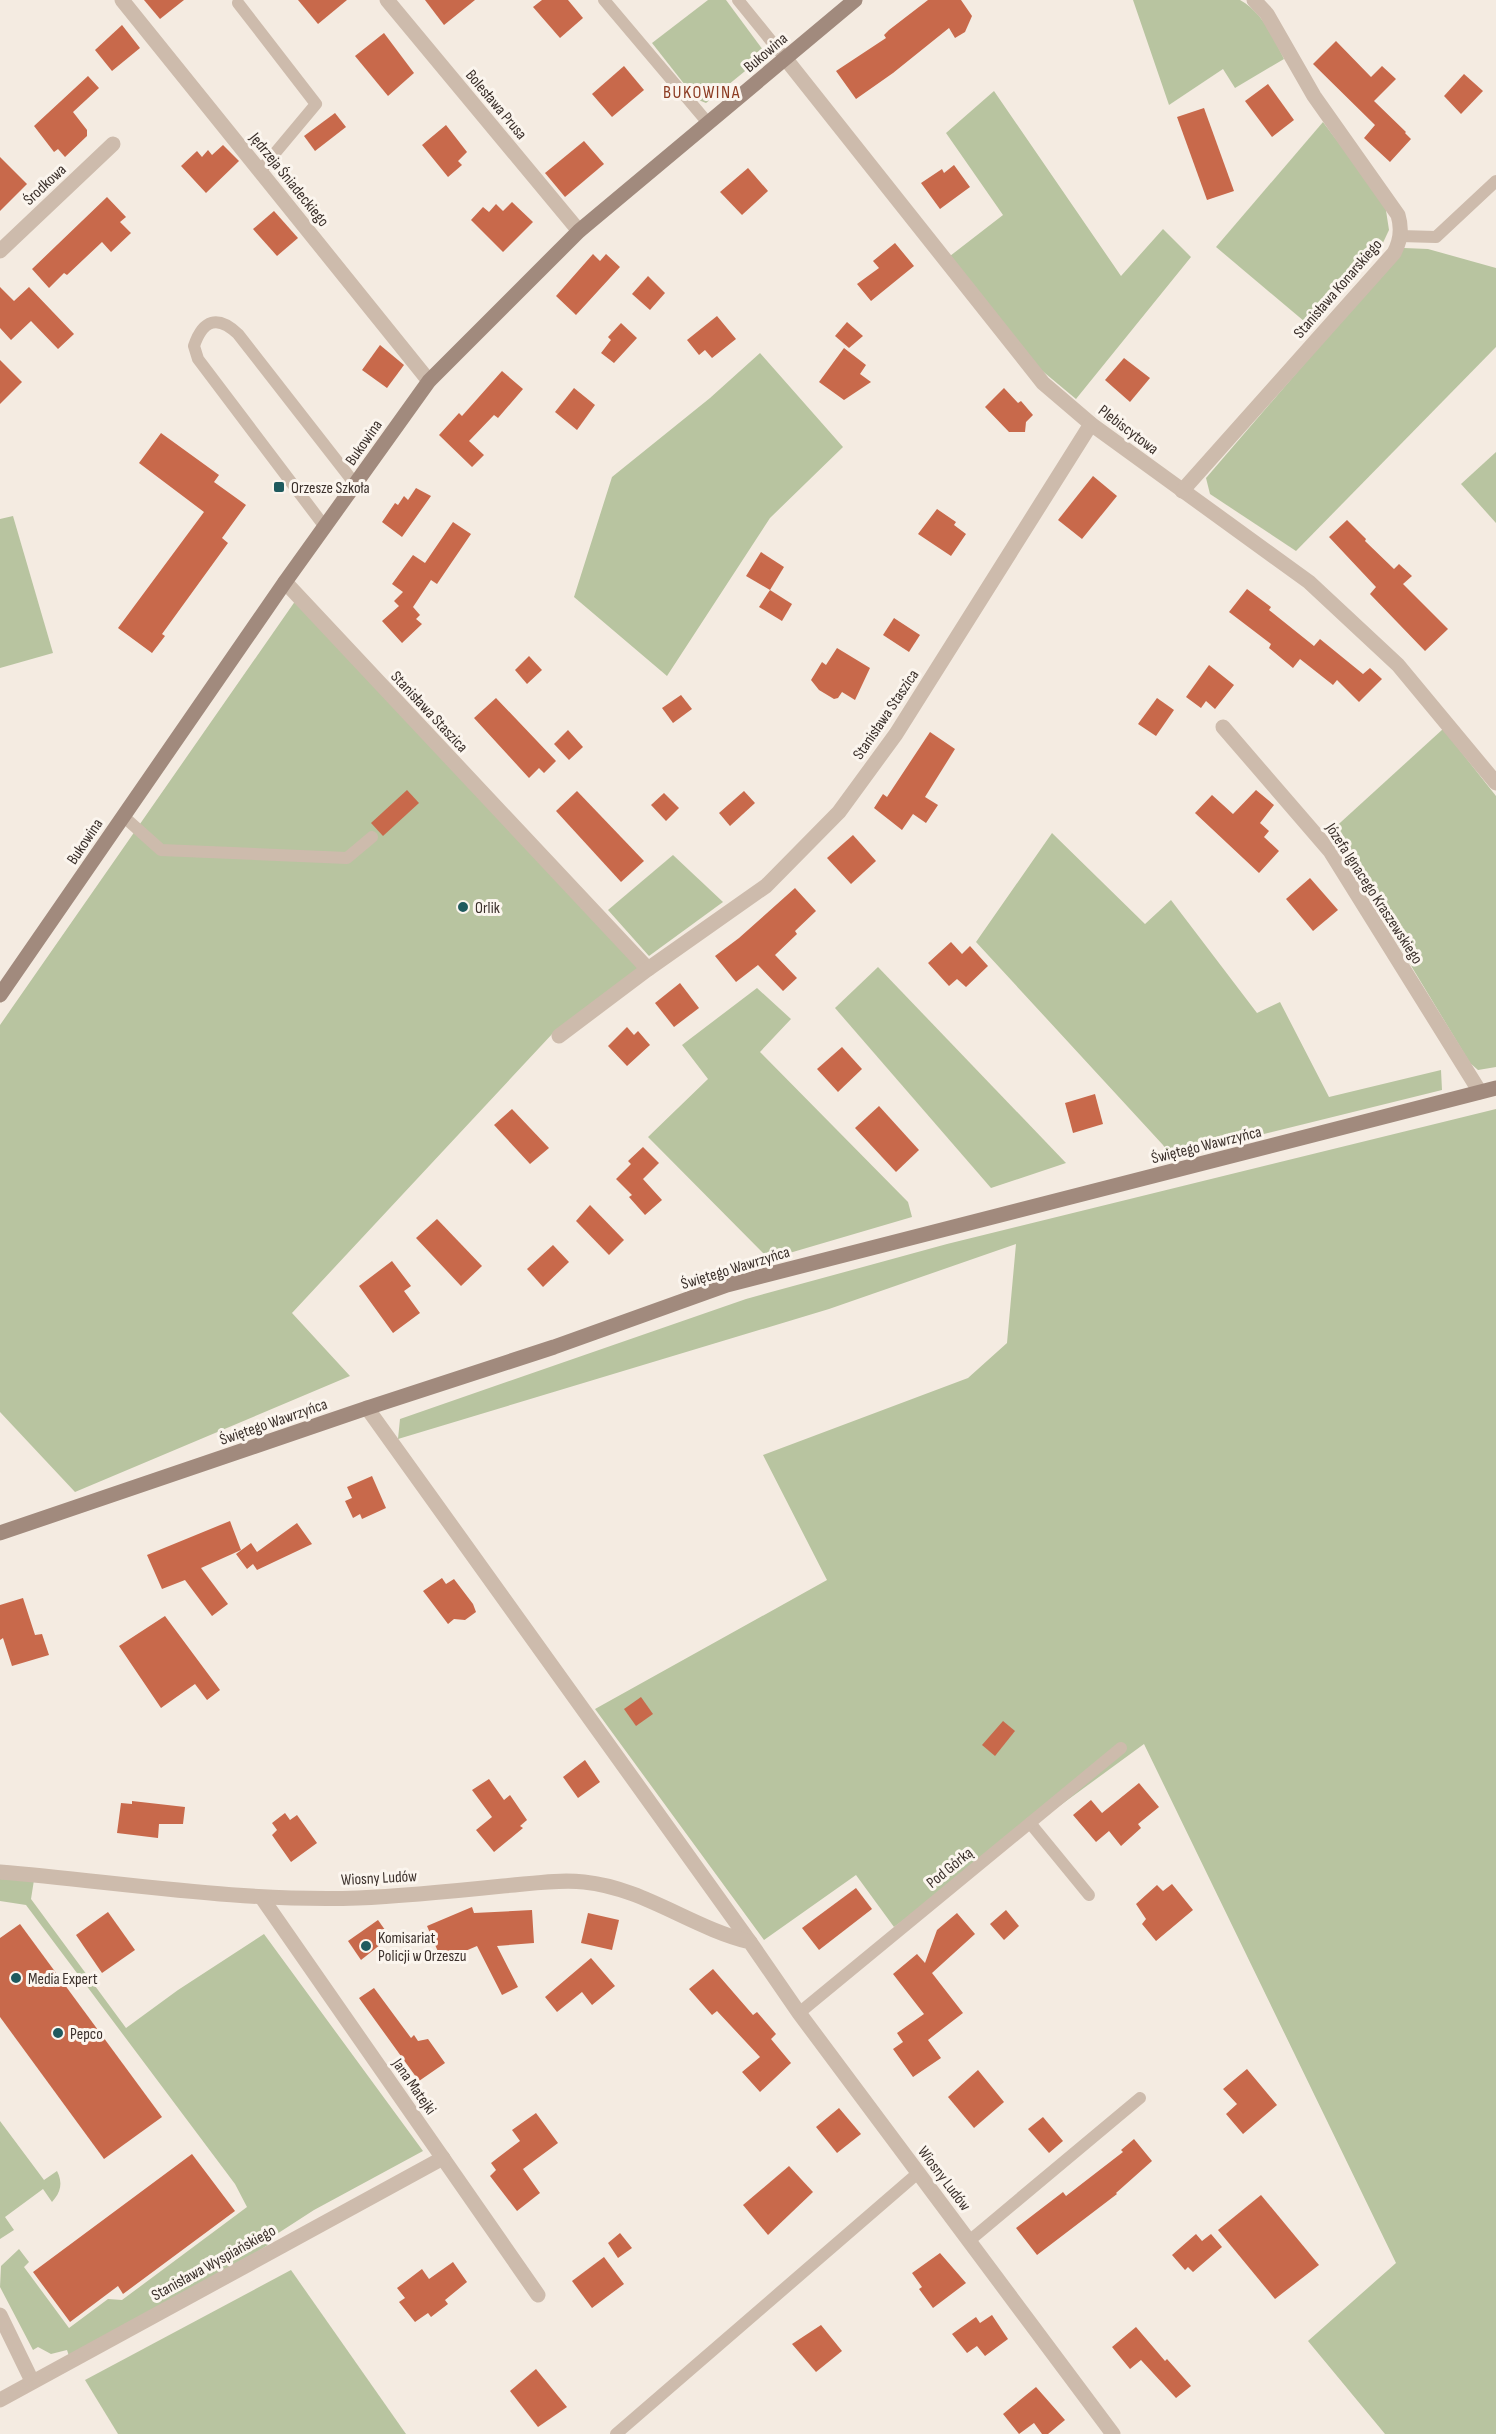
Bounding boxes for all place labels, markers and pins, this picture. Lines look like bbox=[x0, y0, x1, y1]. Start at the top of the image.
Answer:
place label: Orzesze Szkoła bbox=[291, 479, 370, 498]
marker: Orzesze Szkoła bbox=[272, 480, 286, 494]
place label: Orlik bbox=[475, 899, 500, 918]
marker: Orlik bbox=[456, 900, 470, 914]
place label: Komisariat Policji w Orzeszu bbox=[378, 1929, 466, 1966]
marker: Komisariat Policji w Orzeszu bbox=[359, 1939, 373, 1953]
place label: Media Expert bbox=[28, 1970, 98, 1989]
marker: Media Expert bbox=[9, 1971, 23, 1985]
place label: Pepco bbox=[70, 2025, 103, 2044]
marker: Pepco bbox=[51, 2026, 65, 2040]

